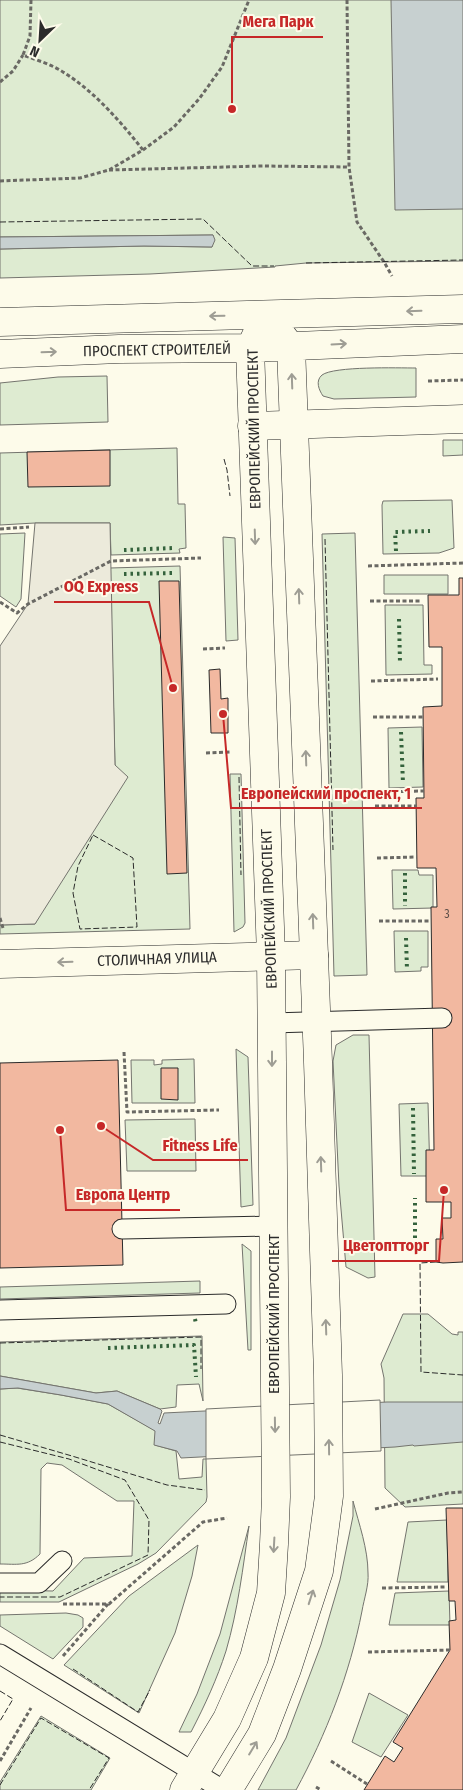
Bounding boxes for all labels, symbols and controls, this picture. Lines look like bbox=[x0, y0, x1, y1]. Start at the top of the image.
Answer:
callout: Мега Парк bbox=[232, 6, 323, 37]
text: Мега Парк bbox=[243, 12, 314, 31]
north arrow bbox=[15, 15, 65, 65]
text: N bbox=[27, 42, 42, 61]
one-way arrow bbox=[407, 306, 423, 315]
one-way arrow bbox=[209, 312, 225, 321]
street label: ПРОСПЕКТ СТРОИТЕЛЕЙ bbox=[83, 340, 231, 360]
one-way arrow bbox=[331, 340, 347, 349]
one-way arrow bbox=[40, 348, 56, 357]
street label: ЕВРОПЕЙСКИЙ ПРОСПЕКТ bbox=[244, 349, 264, 509]
one-way arrow bbox=[287, 373, 296, 389]
one-way arrow bbox=[251, 528, 260, 544]
callout: OQ Express bbox=[54, 571, 149, 602]
text: OQ Express bbox=[64, 577, 138, 596]
one-way arrow bbox=[295, 588, 304, 604]
one-way arrow bbox=[301, 750, 311, 766]
callout: Европейский проспект, 1 bbox=[231, 777, 422, 808]
text: Европейский проспект, 1 bbox=[241, 784, 411, 803]
street label: ЕВРОПЕЙСКИЙ ПРОСПЕКТ bbox=[257, 829, 281, 989]
house number: 3 bbox=[444, 907, 450, 921]
one-way arrow bbox=[308, 913, 317, 929]
street label: СТОЛИЧНАЯ УЛИЦА bbox=[97, 948, 217, 970]
one-way arrow bbox=[57, 957, 74, 967]
one-way arrow bbox=[267, 1051, 277, 1067]
callout: Fitness Life bbox=[153, 1129, 248, 1160]
text: Fitness Life bbox=[163, 1136, 238, 1155]
one-way arrow bbox=[317, 1156, 326, 1172]
callout: Европа Центр bbox=[66, 1179, 180, 1210]
text: Европа Центр bbox=[76, 1185, 171, 1204]
callout: Цветоптторг bbox=[332, 1230, 439, 1261]
street label: ЕВРОПЕЙСКИЙ ПРОСПЕКТ bbox=[265, 1234, 283, 1394]
text: Цветоптторг bbox=[343, 1236, 430, 1255]
one-way arrow bbox=[322, 1319, 331, 1335]
one-way arrow bbox=[270, 1416, 280, 1433]
one-way arrow bbox=[324, 1439, 334, 1456]
one-way arrow bbox=[269, 1537, 278, 1553]
one-way arrow bbox=[307, 1589, 316, 1605]
one-way arrow bbox=[249, 1742, 259, 1756]

